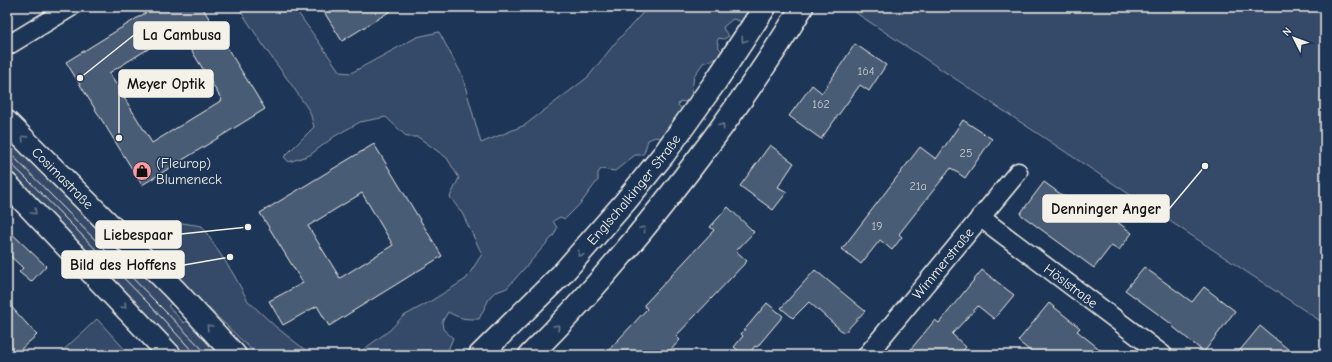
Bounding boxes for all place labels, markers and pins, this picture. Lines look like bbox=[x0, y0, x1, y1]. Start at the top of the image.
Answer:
callout: La Cambusa bbox=[134, 22, 229, 49]
callout: Meyer Optik bbox=[119, 70, 213, 97]
place label: (Fleurop) Blumeneck bbox=[156, 155, 222, 188]
shop icon: (Fleurop) Blumeneck bbox=[131, 160, 153, 182]
callout: Denninger Anger bbox=[1043, 195, 1169, 222]
callout: Liebespaar bbox=[96, 221, 181, 248]
callout: Bild des Hoffens bbox=[62, 251, 184, 278]

